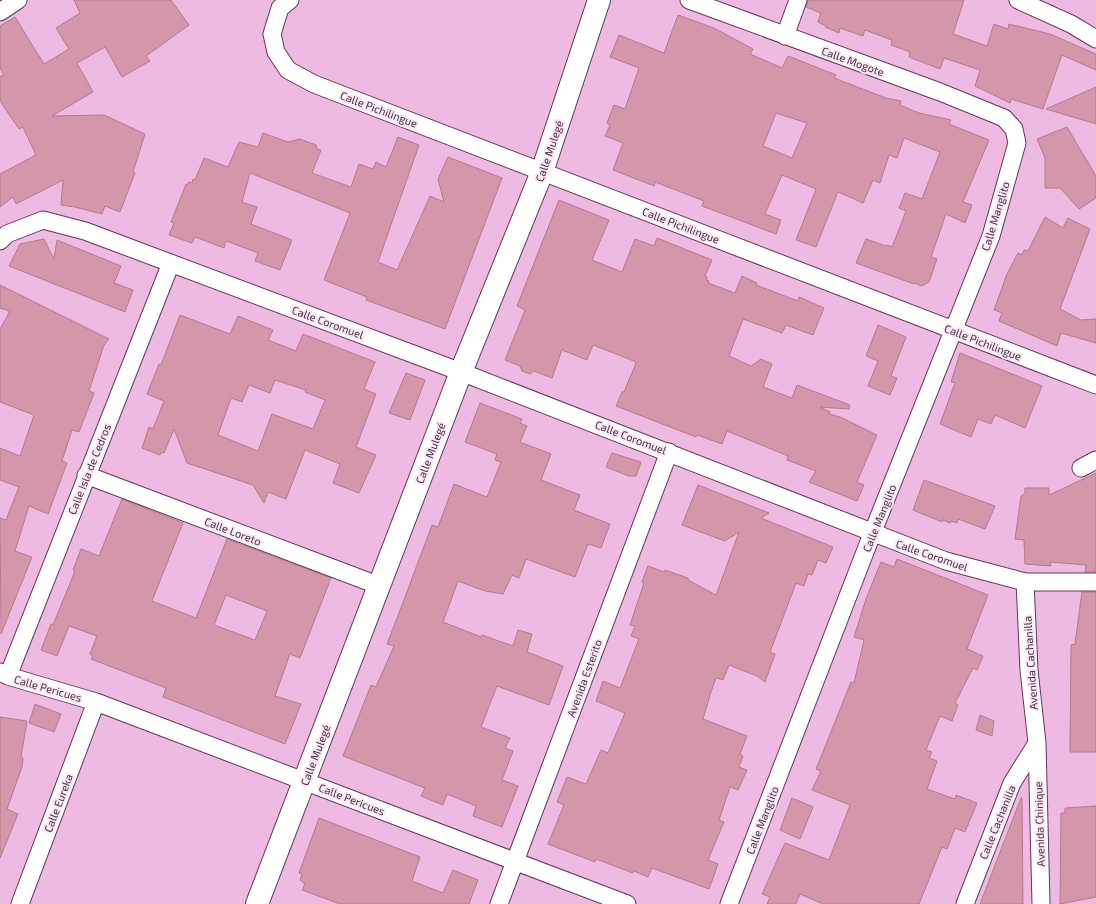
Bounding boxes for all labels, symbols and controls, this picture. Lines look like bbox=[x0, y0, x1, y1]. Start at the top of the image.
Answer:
street label: Calle Mogote bbox=[820, 44, 886, 78]
street label: Calle Pichilingue bbox=[339, 88, 420, 130]
street label: Calle Mulegé bbox=[532, 118, 566, 184]
street label: Calle Manglito bbox=[978, 180, 1012, 252]
street label: Calle Pichilingue bbox=[641, 204, 722, 246]
street label: Calle Coromuel bbox=[290, 303, 366, 341]
street label: Calle Pichilingue bbox=[943, 321, 1024, 363]
street label: Calle Coromuel bbox=[594, 417, 669, 457]
street label: Calle Isla de Cedros bbox=[65, 421, 113, 516]
street label: Calle Mulegé bbox=[412, 421, 448, 485]
street label: Calle Manglito bbox=[860, 482, 898, 554]
street label: Calle Loreto bbox=[203, 514, 263, 548]
street label: Calle Coromuel bbox=[894, 537, 970, 574]
street label: Avenida Cachanilla bbox=[1020, 616, 1040, 710]
street label: Avenida Esterito bbox=[564, 637, 604, 719]
street label: Calle Pericues bbox=[13, 672, 84, 704]
street label: Calle Mulegé bbox=[297, 723, 333, 787]
street label: Calle Eureka bbox=[41, 772, 75, 834]
street label: Calle Pericues bbox=[317, 780, 387, 818]
street label: Avenida Chinique bbox=[1031, 781, 1047, 867]
street label: Calle Cachanilla bbox=[976, 783, 1018, 861]
street label: Calle Manglito bbox=[743, 784, 781, 856]

